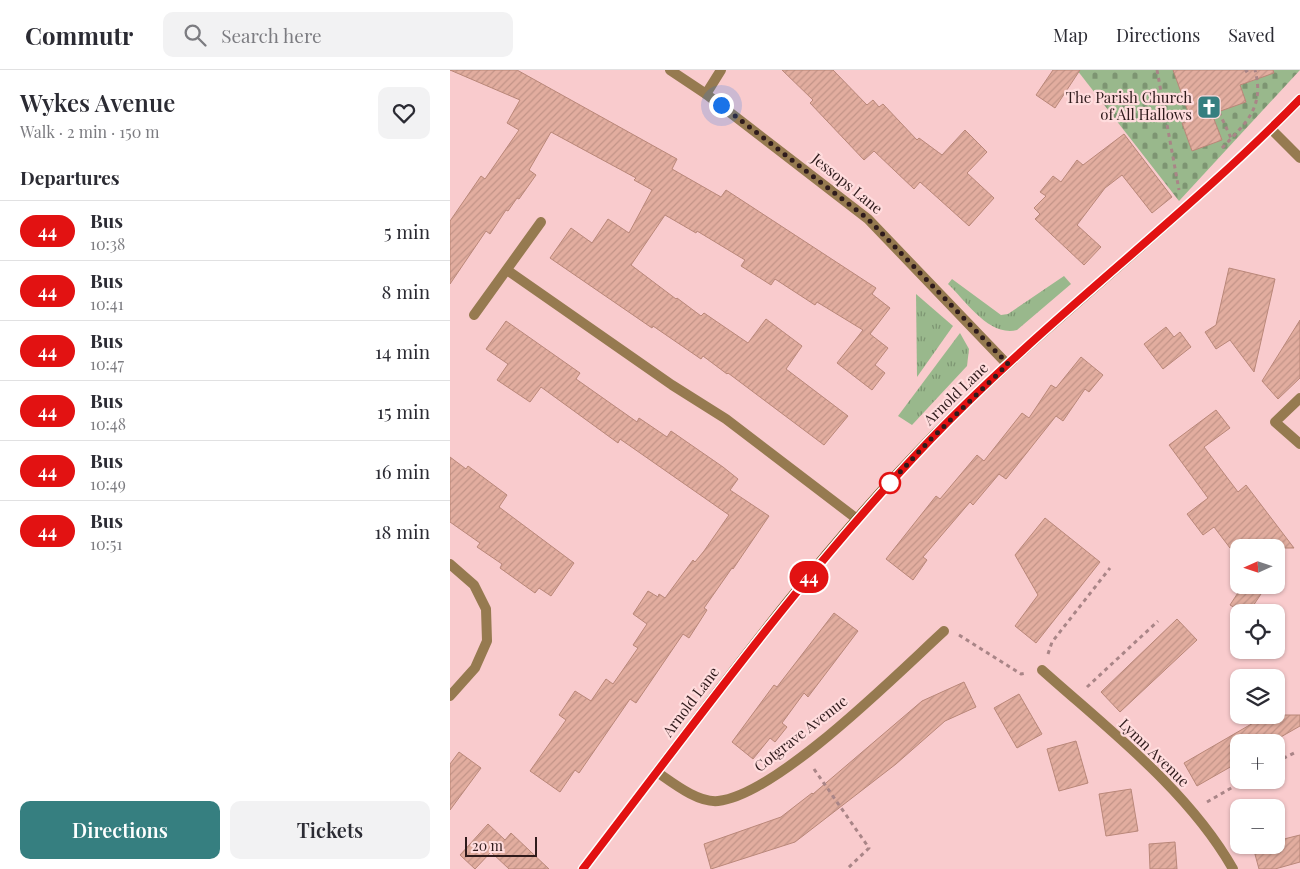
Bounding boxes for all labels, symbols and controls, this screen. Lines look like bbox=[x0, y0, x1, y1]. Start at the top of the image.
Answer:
search box bbox=[163, 12, 513, 57]
text: Commutr bbox=[25, 19, 133, 51]
icon: search bbox=[181, 21, 209, 49]
text: Search here bbox=[221, 22, 322, 48]
text: Map bbox=[1053, 23, 1088, 47]
text: Directions bbox=[1116, 23, 1200, 47]
text: Saved bbox=[1228, 23, 1275, 47]
text: Wykes Avenue bbox=[20, 86, 175, 118]
button: heart bbox=[378, 87, 430, 139]
place label: The Parish Church of All Hallows bbox=[1066, 87, 1192, 124]
your location bbox=[709, 93, 734, 118]
church icon: The Parish Church of All Hallows bbox=[1196, 94, 1222, 120]
text: Walk · 2 min · 150 m bbox=[20, 121, 159, 142]
street label: Jessops Lane bbox=[807, 148, 887, 218]
text: Departures bbox=[20, 164, 120, 190]
text: Bus bbox=[90, 207, 123, 233]
text: 5 min bbox=[384, 218, 430, 244]
text: 44 bbox=[38, 219, 57, 243]
text: 10:38 bbox=[90, 233, 125, 254]
text: Bus bbox=[90, 267, 123, 293]
text: 8 min bbox=[382, 278, 430, 304]
text: 44 bbox=[38, 279, 57, 303]
text: 10:41 bbox=[90, 293, 124, 314]
text: Bus bbox=[90, 327, 123, 353]
text: 14 min bbox=[375, 338, 430, 364]
text: 44 bbox=[38, 339, 57, 363]
text: 10:47 bbox=[90, 353, 124, 374]
street label: Arnold Lane bbox=[918, 357, 992, 430]
text: Bus bbox=[90, 387, 123, 413]
text: 15 min bbox=[377, 398, 430, 424]
text: 44 bbox=[38, 399, 57, 423]
text: 10:48 bbox=[90, 413, 126, 434]
text: Bus bbox=[90, 447, 123, 473]
text: 16 min bbox=[375, 458, 430, 484]
text: 44 bbox=[38, 459, 57, 483]
unlabelled marker bbox=[879, 472, 901, 494]
text: 10:49 bbox=[90, 473, 126, 494]
text: Bus bbox=[90, 507, 123, 533]
text: 18 min bbox=[375, 518, 430, 544]
text: 44 bbox=[38, 519, 57, 543]
text: 10:51 bbox=[90, 533, 122, 554]
north arrow bbox=[1230, 539, 1285, 594]
map controls bbox=[1230, 539, 1285, 854]
line badge: 44 bbox=[786, 561, 832, 593]
text: 44 bbox=[799, 565, 819, 589]
button: locate bbox=[1230, 604, 1285, 659]
street label: Arnold Lane bbox=[657, 662, 723, 741]
button: layers bbox=[1230, 669, 1285, 724]
street label: Cotgrave Avenue bbox=[750, 691, 851, 776]
street label: Lymn Avenue bbox=[1115, 714, 1194, 791]
button: + bbox=[1230, 734, 1285, 789]
button: − bbox=[1230, 799, 1285, 854]
button: Directions bbox=[20, 801, 220, 859]
button: Tickets bbox=[230, 801, 430, 859]
scale bar bbox=[465, 834, 538, 857]
text: 20 m bbox=[472, 836, 503, 855]

